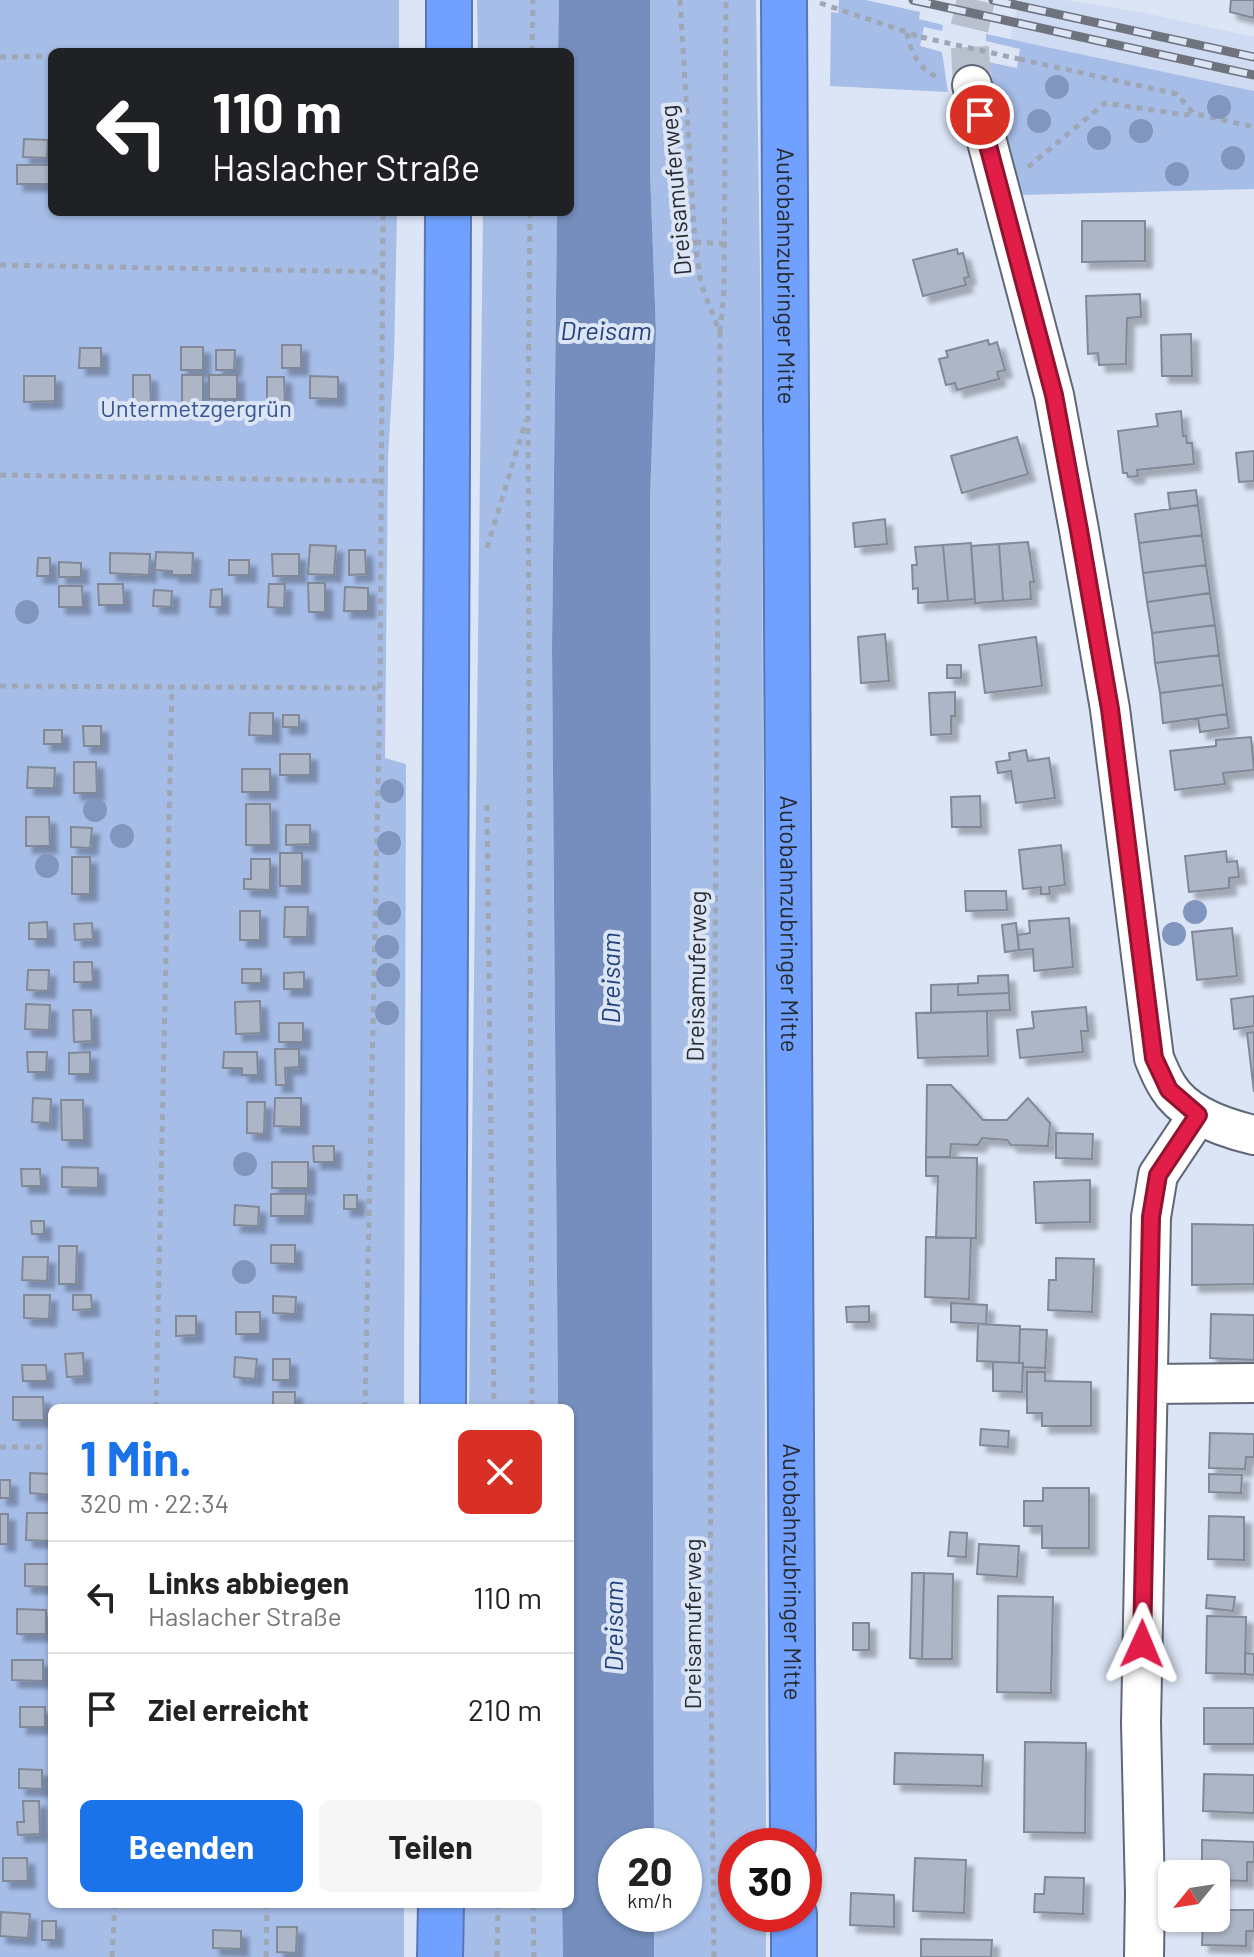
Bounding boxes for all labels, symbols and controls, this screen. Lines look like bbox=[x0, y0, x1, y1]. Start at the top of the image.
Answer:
text: 110 m bbox=[212, 77, 342, 144]
icon: left bbox=[80, 80, 184, 184]
pin bbox=[946, 81, 1014, 149]
icon: arrive bbox=[958, 93, 1002, 137]
street label: Dreisamuferweg bbox=[653, 104, 696, 277]
text: Haslacher Straße bbox=[212, 145, 480, 188]
street label: Autobahnzubringer Mitte bbox=[772, 147, 802, 405]
water label: Dreisam bbox=[560, 314, 652, 345]
park label: Untermetzgergrün bbox=[100, 393, 292, 422]
street label: Autobahnzubringer Mitte bbox=[775, 795, 805, 1053]
street label: Dreisamuferweg bbox=[680, 890, 711, 1062]
water label: Dreisam bbox=[594, 932, 625, 1024]
text: 1 Min. bbox=[80, 1428, 192, 1486]
button: close bbox=[458, 1430, 542, 1514]
street label: Autobahnzubringer Mitte bbox=[778, 1443, 808, 1701]
text: 320 m · 22:34 bbox=[80, 1487, 229, 1518]
street label: Dreisamuferweg bbox=[677, 1538, 706, 1710]
text: Links abbiegen bbox=[148, 1564, 349, 1600]
icon: left bbox=[80, 1575, 124, 1619]
text: 110 m bbox=[473, 1579, 542, 1615]
water label: Dreisam bbox=[597, 1580, 628, 1672]
text: Haslacher Straße bbox=[148, 1600, 342, 1631]
position arrow bbox=[1100, 1602, 1184, 1686]
icon: arrive bbox=[80, 1687, 124, 1731]
text: Ziel erreicht bbox=[148, 1691, 309, 1727]
text: 210 m bbox=[468, 1691, 542, 1727]
button: Beenden bbox=[80, 1800, 303, 1892]
button: Teilen bbox=[319, 1800, 542, 1892]
speed limit sign: 30 bbox=[718, 1828, 822, 1932]
text: 20 bbox=[627, 1846, 673, 1894]
north arrow bbox=[1158, 1860, 1230, 1932]
map controls bbox=[1158, 1860, 1230, 1932]
text: km/h bbox=[627, 1888, 673, 1912]

